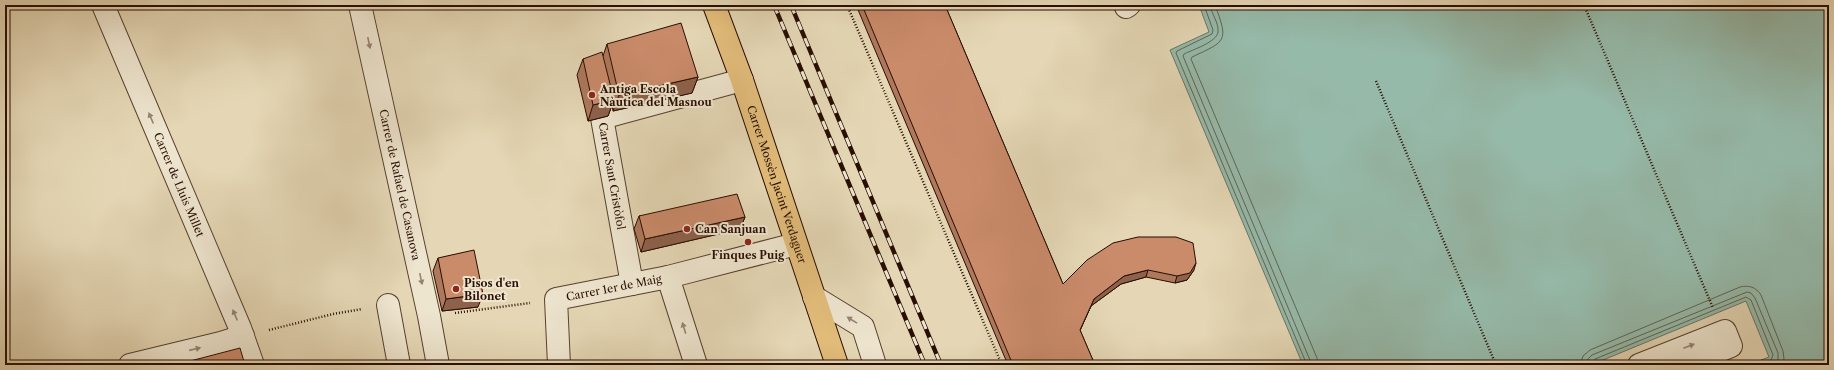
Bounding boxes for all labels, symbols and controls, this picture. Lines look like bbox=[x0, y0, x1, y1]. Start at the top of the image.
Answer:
one-way arrow bbox=[366, 37, 372, 49]
place label: Antiga Escola Nàutica del Masnou bbox=[599, 82, 712, 109]
marker: Antiga Escola Nàutica del Masnou bbox=[587, 90, 597, 100]
street label: Carrer Mossèn Jacint Verdaguer bbox=[744, 103, 810, 265]
street label: Carrer de Rafael de Casanova bbox=[376, 108, 423, 262]
one-way arrow bbox=[148, 113, 154, 124]
street label: Carrer Sant Cristòfol bbox=[596, 121, 628, 231]
street label: Carrer de Lluís Millet bbox=[151, 130, 208, 239]
place label: Can Sanjuan bbox=[695, 222, 767, 236]
marker: Can Sanjuan bbox=[682, 224, 692, 234]
marker: Finques Puig bbox=[743, 237, 753, 247]
place label: Finques Puig bbox=[712, 248, 785, 262]
street label: Carrer 1er de Maig bbox=[565, 271, 663, 304]
one-way arrow bbox=[418, 273, 424, 286]
place label: Pisos d'en Bilonet bbox=[464, 276, 520, 303]
marker: Pisos d'en Bilonet bbox=[451, 284, 461, 294]
one-way arrow bbox=[231, 309, 237, 321]
one-way arrow bbox=[846, 317, 858, 324]
one-way arrow bbox=[681, 321, 687, 333]
one-way arrow bbox=[1683, 342, 1695, 348]
one-way arrow bbox=[189, 346, 201, 352]

